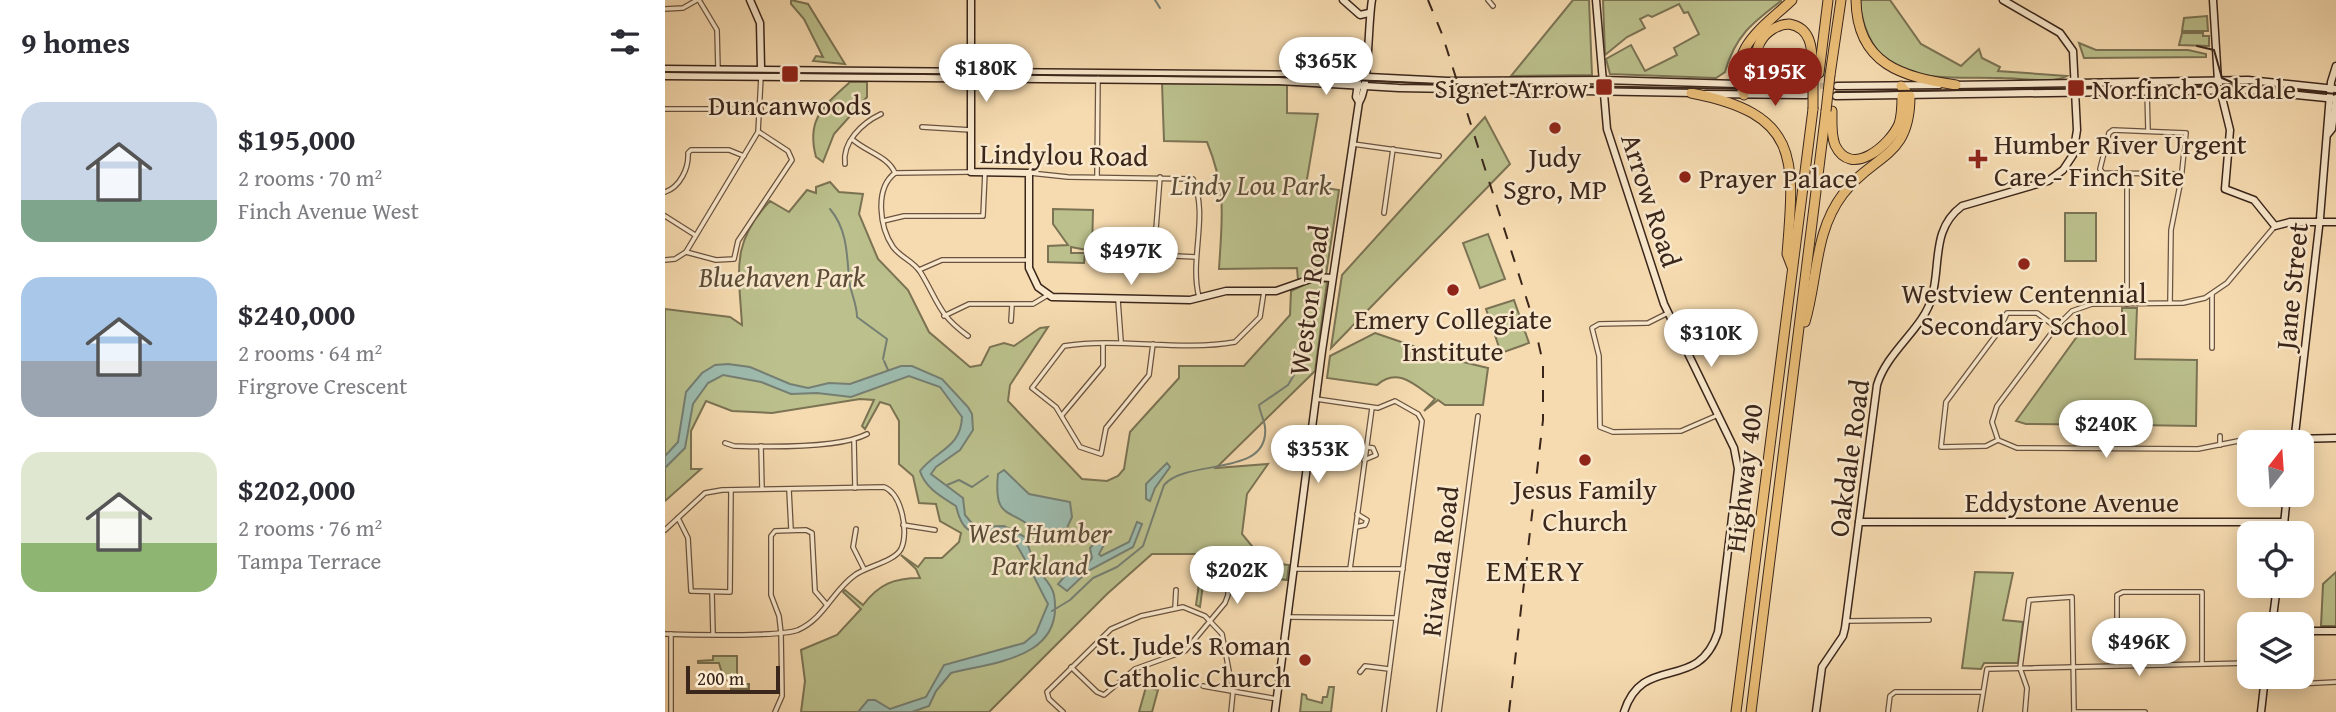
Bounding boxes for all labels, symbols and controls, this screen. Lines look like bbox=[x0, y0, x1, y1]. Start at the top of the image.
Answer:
text: 9 homes bbox=[21, 20, 130, 64]
icon: filters bbox=[606, 23, 644, 61]
pin: $365K bbox=[1277, 38, 1375, 97]
text: $365K bbox=[1295, 43, 1357, 76]
pin: $180K bbox=[937, 44, 1035, 104]
pin: $195K bbox=[1726, 48, 1824, 108]
text: $180K bbox=[955, 50, 1017, 83]
text: $195K bbox=[1744, 54, 1806, 87]
marker: Duncanwoods bbox=[780, 64, 800, 84]
place label: Signet Arrow bbox=[1434, 67, 1588, 108]
place label: Norfinch Oakdale bbox=[2092, 68, 2296, 109]
marker: Signet Arrow bbox=[1594, 77, 1614, 97]
marker: Norfinch Oakdale bbox=[2066, 78, 2086, 98]
place label: Duncanwoods bbox=[708, 84, 872, 125]
text: $195,000 bbox=[238, 117, 355, 161]
marker: Judy Sgro, MP bbox=[1547, 120, 1563, 136]
place label: Humber River Urgent Care - Finch Site bbox=[1994, 123, 2247, 196]
street label: Arrow Road bbox=[1611, 128, 1693, 272]
icon: home bbox=[77, 130, 161, 214]
street label: Lindylou Road bbox=[980, 132, 1148, 176]
place label: Judy Sgro, MP bbox=[1503, 136, 1607, 209]
marker: Humber River Urgent Care - Finch Site bbox=[1968, 149, 1988, 169]
place label: Prayer Palace bbox=[1699, 157, 1858, 198]
text: 2 rooms · 70 m² bbox=[238, 161, 382, 194]
park label: Lindy Lou Park bbox=[1170, 164, 1332, 205]
marker: Prayer Palace bbox=[1677, 169, 1693, 185]
text: Finch Avenue West bbox=[238, 194, 419, 227]
street label: Jane Street bbox=[2264, 220, 2318, 355]
street label: Weston Road bbox=[1277, 222, 1339, 378]
pin: $497K bbox=[1082, 228, 1180, 287]
text: $497K bbox=[1100, 233, 1162, 266]
park label: Bluehaven Park bbox=[698, 256, 866, 297]
marker: Westview Centennial Secondary School bbox=[2016, 256, 2032, 272]
place label: Westview Centennial Secondary School bbox=[1901, 272, 2147, 345]
marker: Emery Collegiate Institute bbox=[1445, 282, 1461, 298]
text: $240,000 bbox=[238, 292, 355, 336]
place label: Emery Collegiate Institute bbox=[1354, 298, 1552, 371]
icon: home bbox=[77, 305, 161, 389]
pin: $310K bbox=[1662, 310, 1760, 369]
text: $310K bbox=[1680, 315, 1742, 348]
text: 2 rooms · 64 m² bbox=[238, 336, 382, 369]
text: Firgrove Crescent bbox=[238, 369, 407, 402]
street label: Oakdale Road bbox=[1817, 377, 1879, 539]
pin: $240K bbox=[2057, 400, 2155, 460]
street label: Highway 400 bbox=[1714, 401, 1772, 555]
text: $240K bbox=[2075, 406, 2137, 439]
pin: $353K bbox=[1269, 426, 1367, 485]
north arrow bbox=[2237, 430, 2313, 508]
map controls bbox=[2237, 430, 2314, 689]
text: $353K bbox=[1287, 431, 1349, 464]
marker: Jesus Family Church bbox=[1577, 452, 1593, 468]
text: $202,000 bbox=[238, 467, 355, 511]
place label: Jesus Family Church bbox=[1510, 468, 1657, 541]
icon: home bbox=[77, 480, 161, 564]
street label: Eddystone Avenue bbox=[1965, 481, 2179, 522]
street label: Rivalda Road bbox=[1409, 483, 1469, 639]
text: 2 rooms · 76 m² bbox=[238, 511, 382, 544]
park label: West Humber Parkland bbox=[968, 512, 1114, 585]
button: locate bbox=[2237, 521, 2314, 598]
text: Tampa Terrace bbox=[238, 544, 381, 577]
pin: $202K bbox=[1188, 546, 1286, 606]
district label: EMERY bbox=[1486, 548, 1586, 592]
text: $202K bbox=[1206, 552, 1268, 585]
button: layers bbox=[2237, 612, 2314, 689]
pin: $496K bbox=[2090, 618, 2188, 678]
place label: St. Jude's Roman Catholic Church bbox=[1096, 624, 1291, 697]
text: $496K bbox=[2108, 624, 2170, 657]
marker: St. Jude's Roman Catholic Church bbox=[1297, 652, 1313, 668]
scale bar bbox=[686, 663, 781, 695]
text: 200 m bbox=[697, 664, 744, 692]

